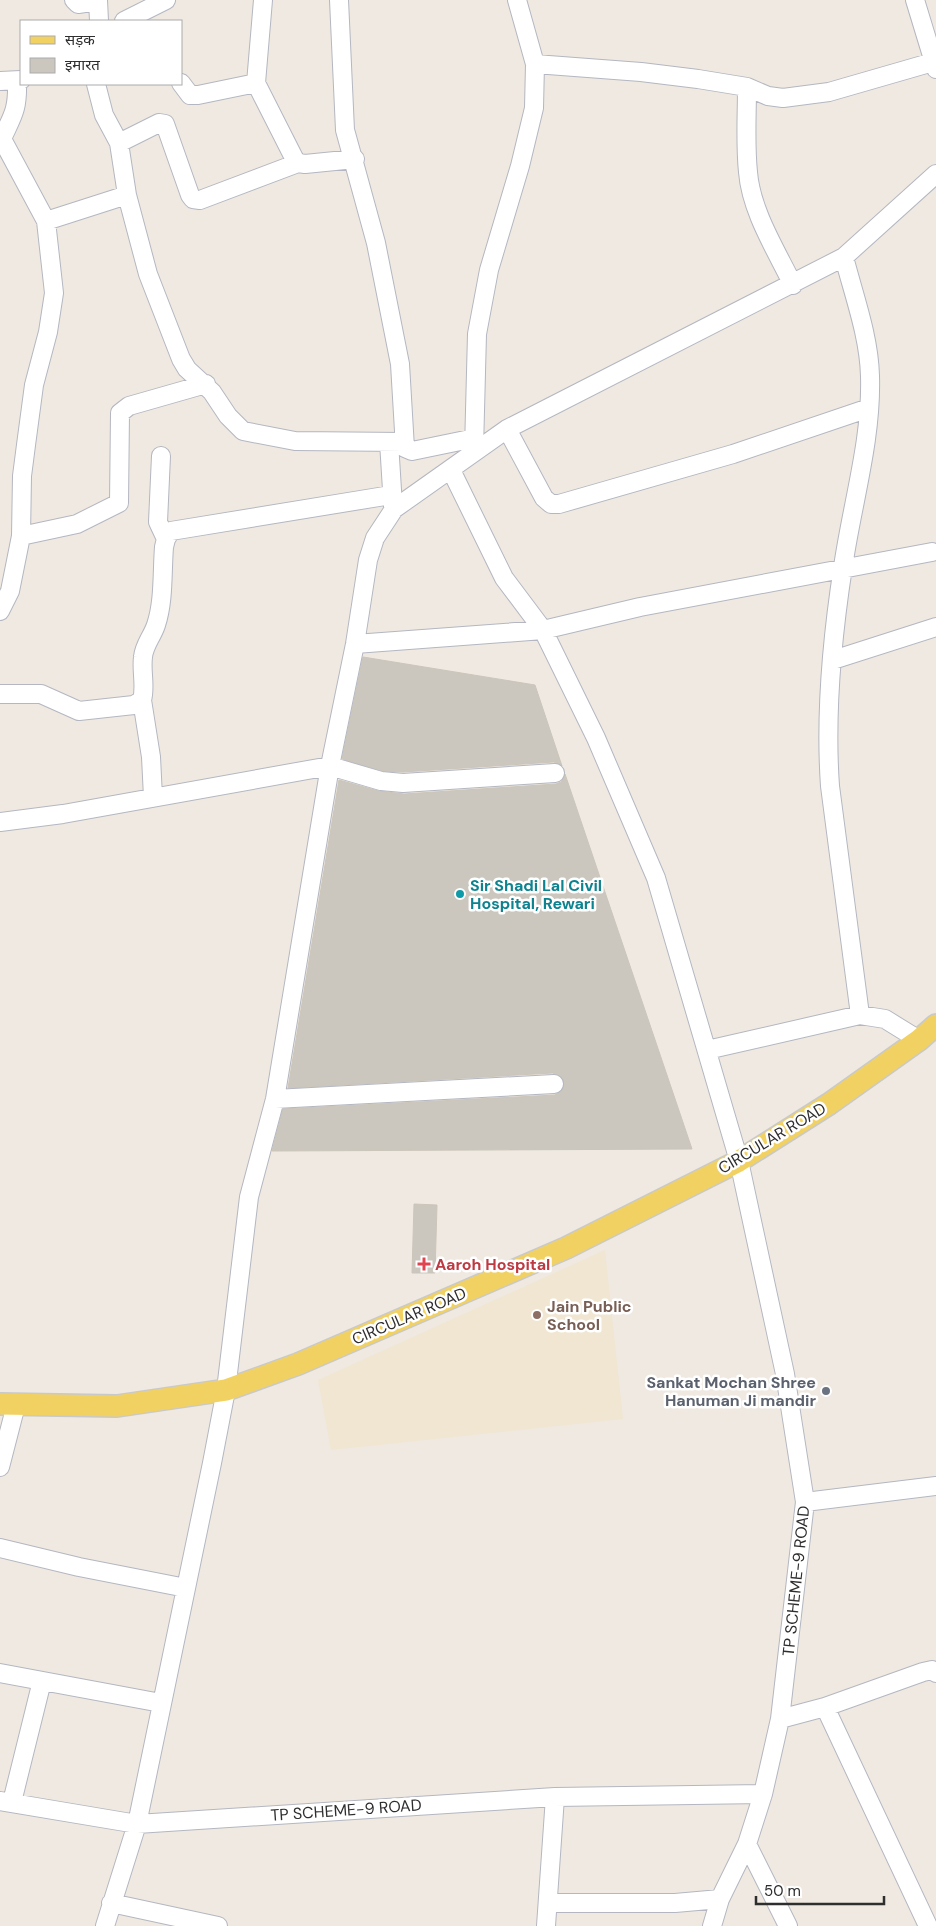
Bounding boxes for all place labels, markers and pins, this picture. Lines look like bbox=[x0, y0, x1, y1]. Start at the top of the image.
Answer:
place label: Sir Shadi Lal Civil Hospital, Rewari bbox=[470, 875, 602, 914]
marker: Sir Shadi Lal Civil Hospital, Rewari bbox=[454, 888, 466, 900]
place label: Aaroh Hospital bbox=[435, 1254, 550, 1275]
marker: Aaroh Hospital bbox=[417, 1257, 431, 1271]
place label: Jain Public School bbox=[547, 1296, 632, 1335]
marker: Jain Public School bbox=[531, 1309, 543, 1321]
place label: Sankat Mochan Shree Hanuman Ji mandir bbox=[646, 1372, 816, 1411]
marker: Sankat Mochan Shree Hanuman Ji mandir bbox=[820, 1385, 832, 1397]

